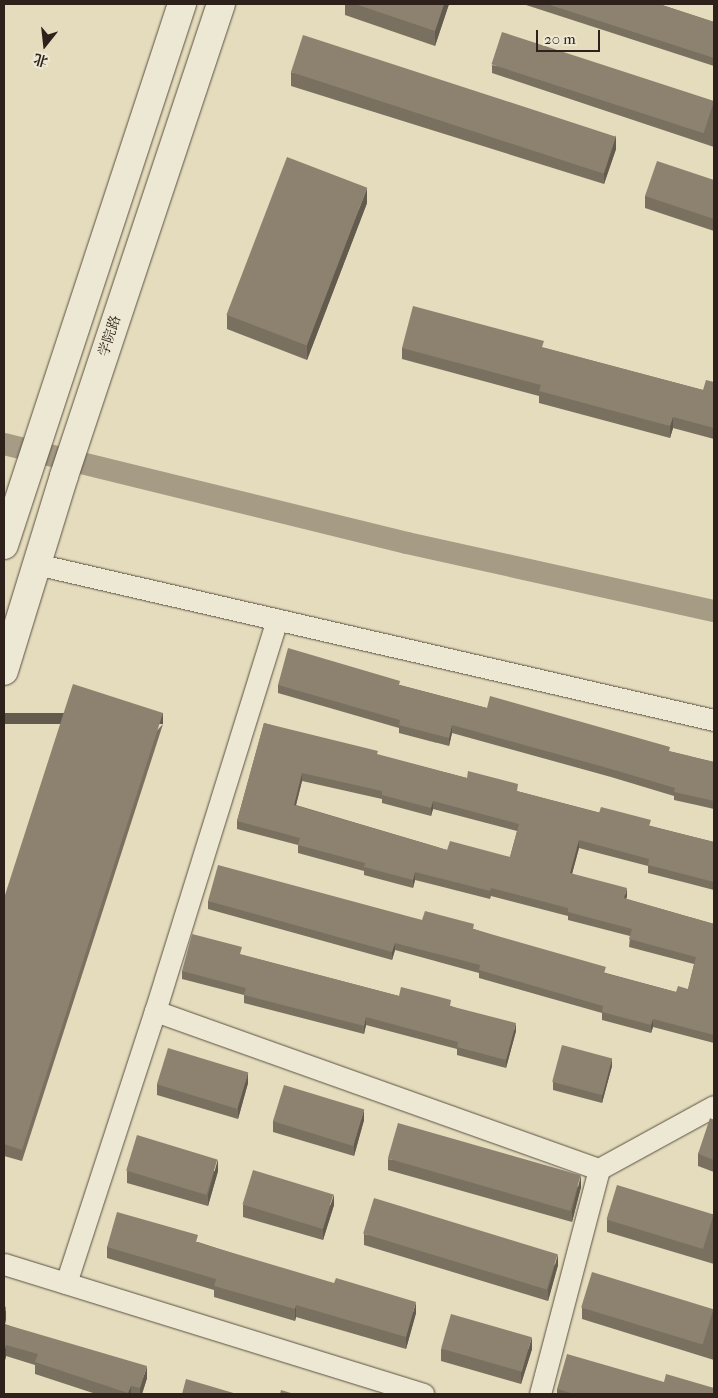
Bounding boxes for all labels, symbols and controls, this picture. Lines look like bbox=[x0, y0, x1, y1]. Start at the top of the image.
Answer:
north arrow bbox=[20, 20, 70, 70]
scale bar bbox=[538, 20, 602, 52]
text: 20 m bbox=[544, 30, 576, 48]
text: 北 bbox=[32, 50, 50, 70]
street label: 学院路 bbox=[96, 313, 124, 359]

